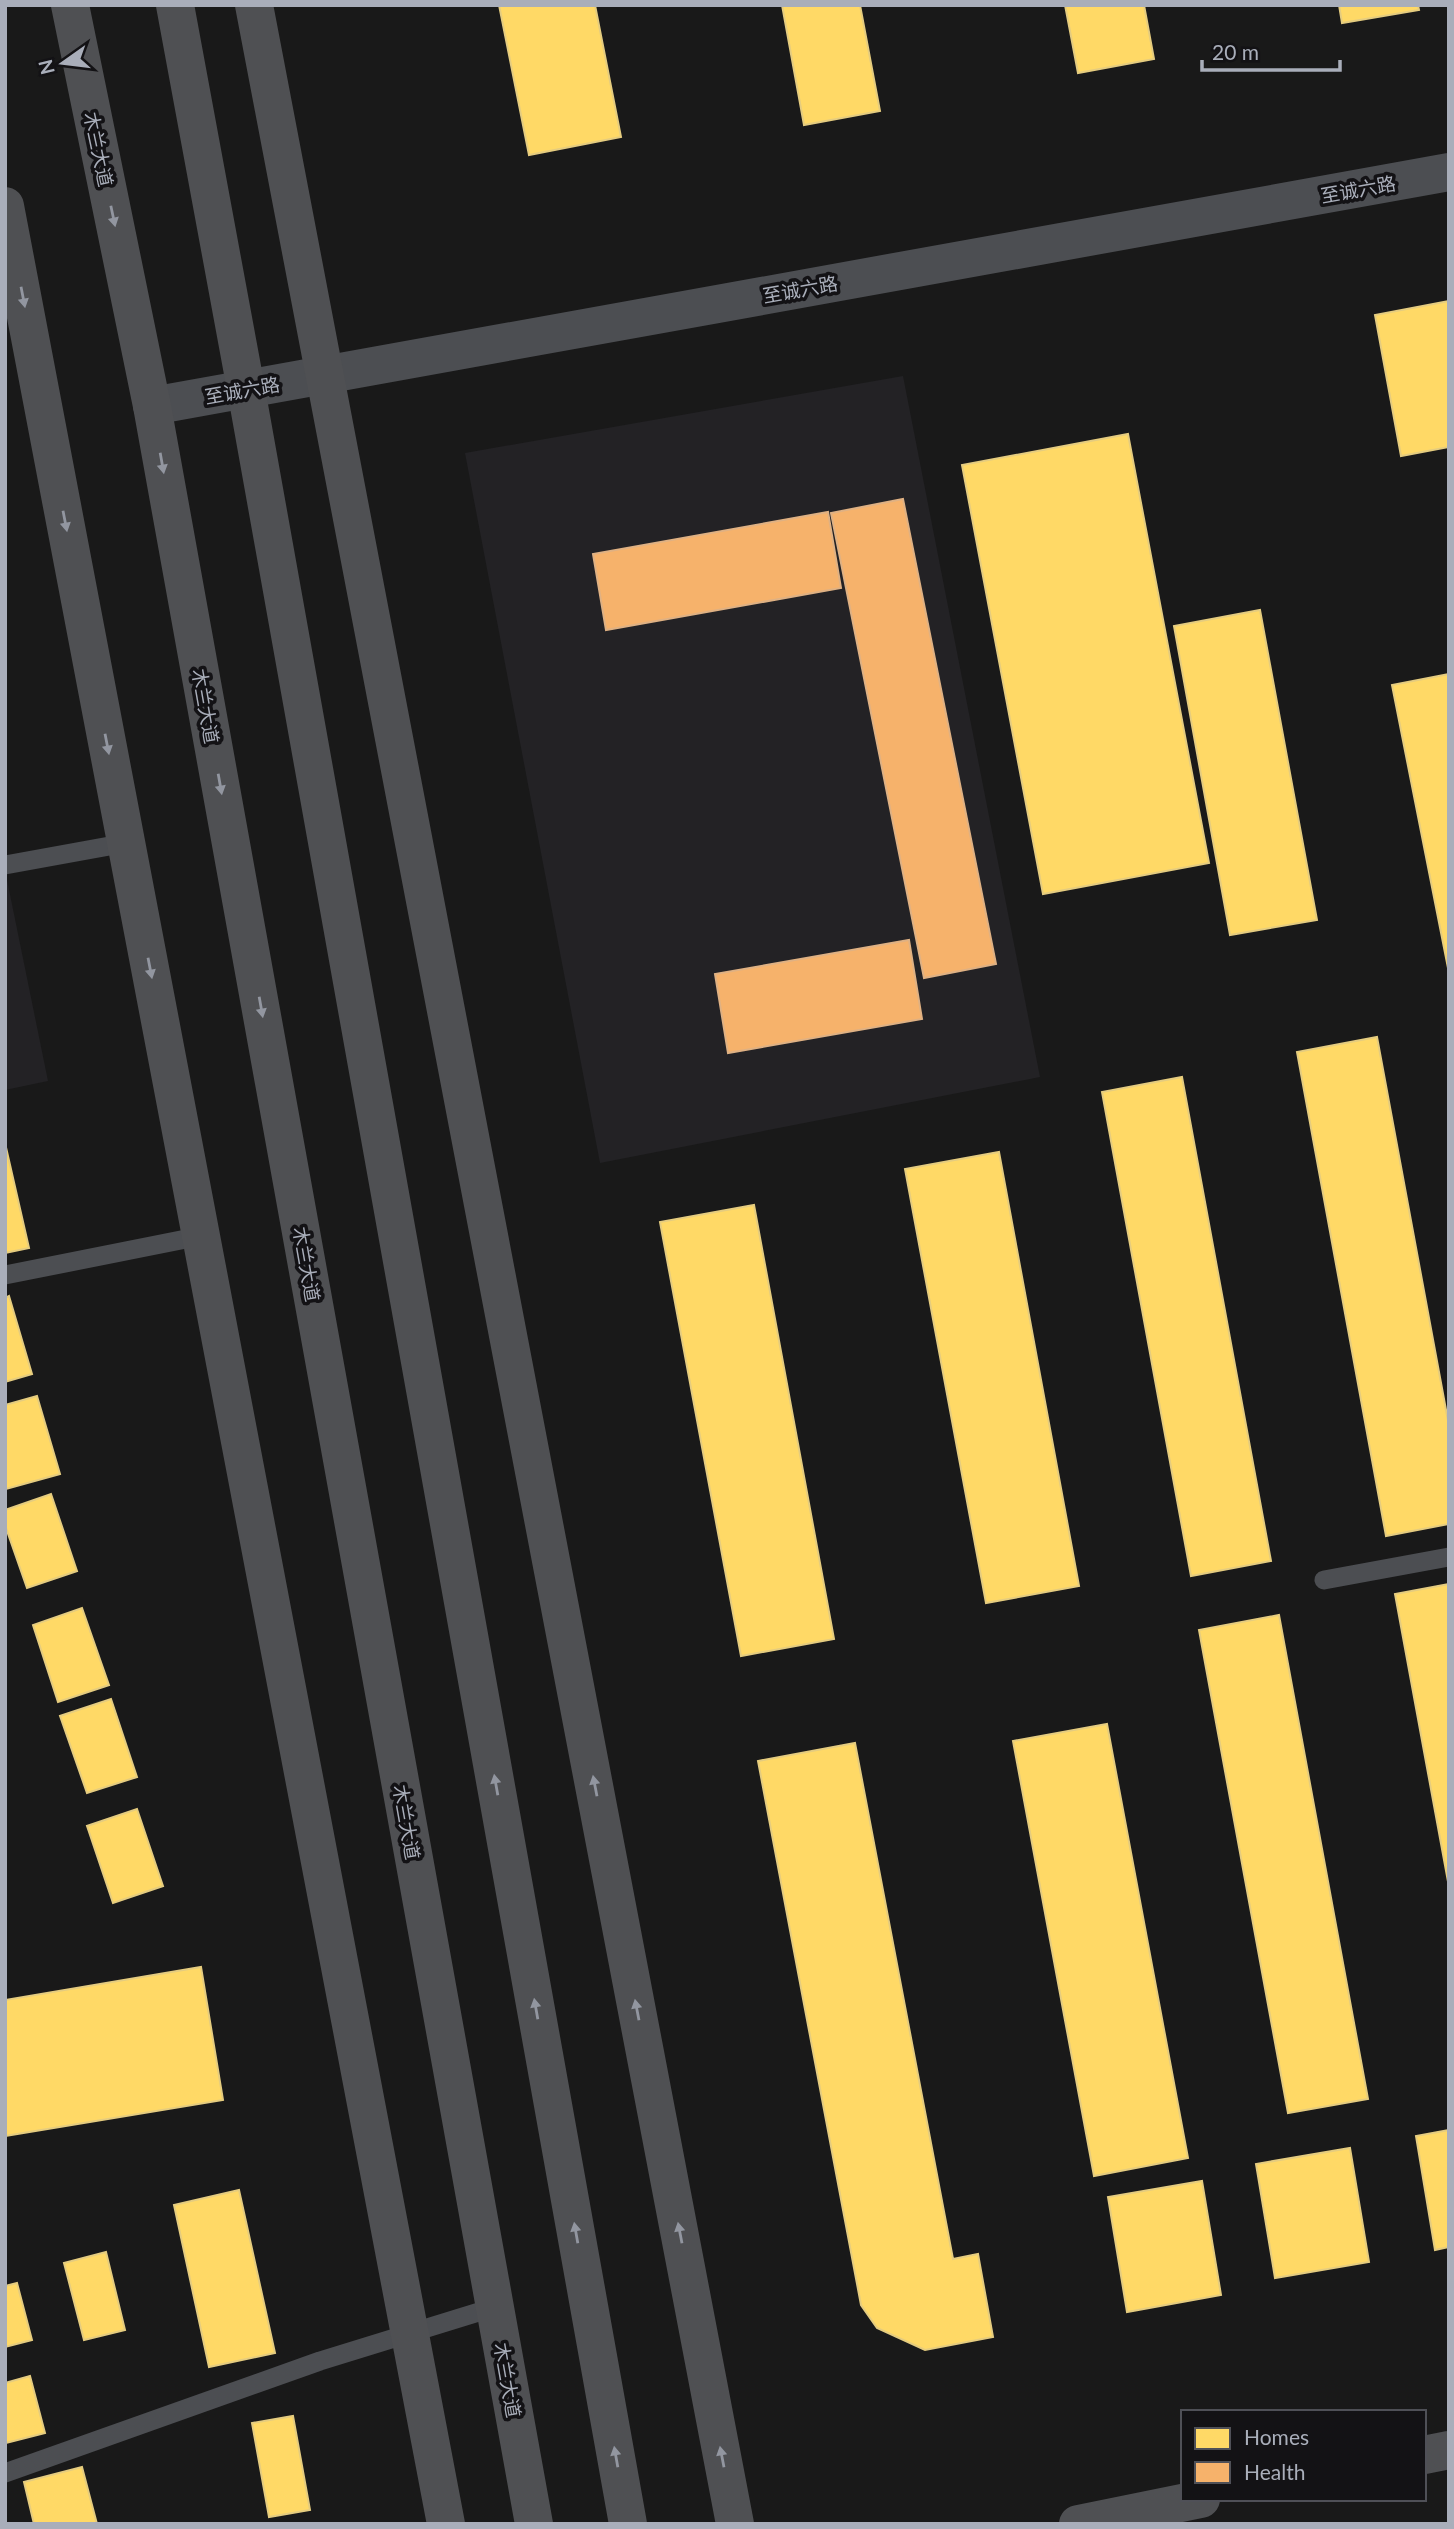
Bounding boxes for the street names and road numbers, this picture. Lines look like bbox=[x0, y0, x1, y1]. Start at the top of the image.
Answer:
street label: 木兰大道 bbox=[80, 109, 118, 189]
street label: 至诚六路 bbox=[1319, 171, 1397, 207]
street label: 至诚六路 bbox=[761, 271, 839, 307]
street label: 至诚六路 bbox=[203, 372, 281, 408]
street label: 木兰大道 bbox=[188, 667, 224, 745]
street label: 木兰大道 bbox=[289, 1225, 325, 1303]
street label: 木兰大道 bbox=[389, 1783, 425, 1861]
street label: 木兰大道 bbox=[490, 2341, 526, 2419]

